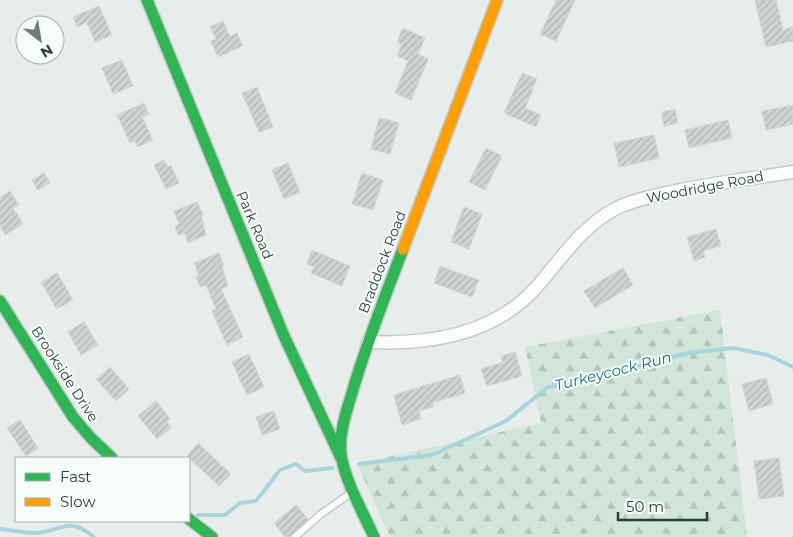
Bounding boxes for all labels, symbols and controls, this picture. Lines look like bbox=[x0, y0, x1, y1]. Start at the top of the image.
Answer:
north arrow bbox=[15, 15, 65, 65]
text: N bbox=[37, 41, 56, 62]
street label: Woodridge Road bbox=[645, 167, 765, 207]
street label: Park Road bbox=[233, 188, 277, 262]
street label: Braddock Road bbox=[354, 208, 410, 316]
street label: Brookside Drive bbox=[27, 323, 103, 425]
water label: Turkeycock Run bbox=[553, 347, 673, 395]
legend bbox=[15, 457, 190, 522]
text: Fast bbox=[60, 467, 91, 486]
scale bar bbox=[618, 490, 707, 522]
text: Slow bbox=[60, 492, 96, 511]
text: 50 m bbox=[626, 497, 664, 516]

